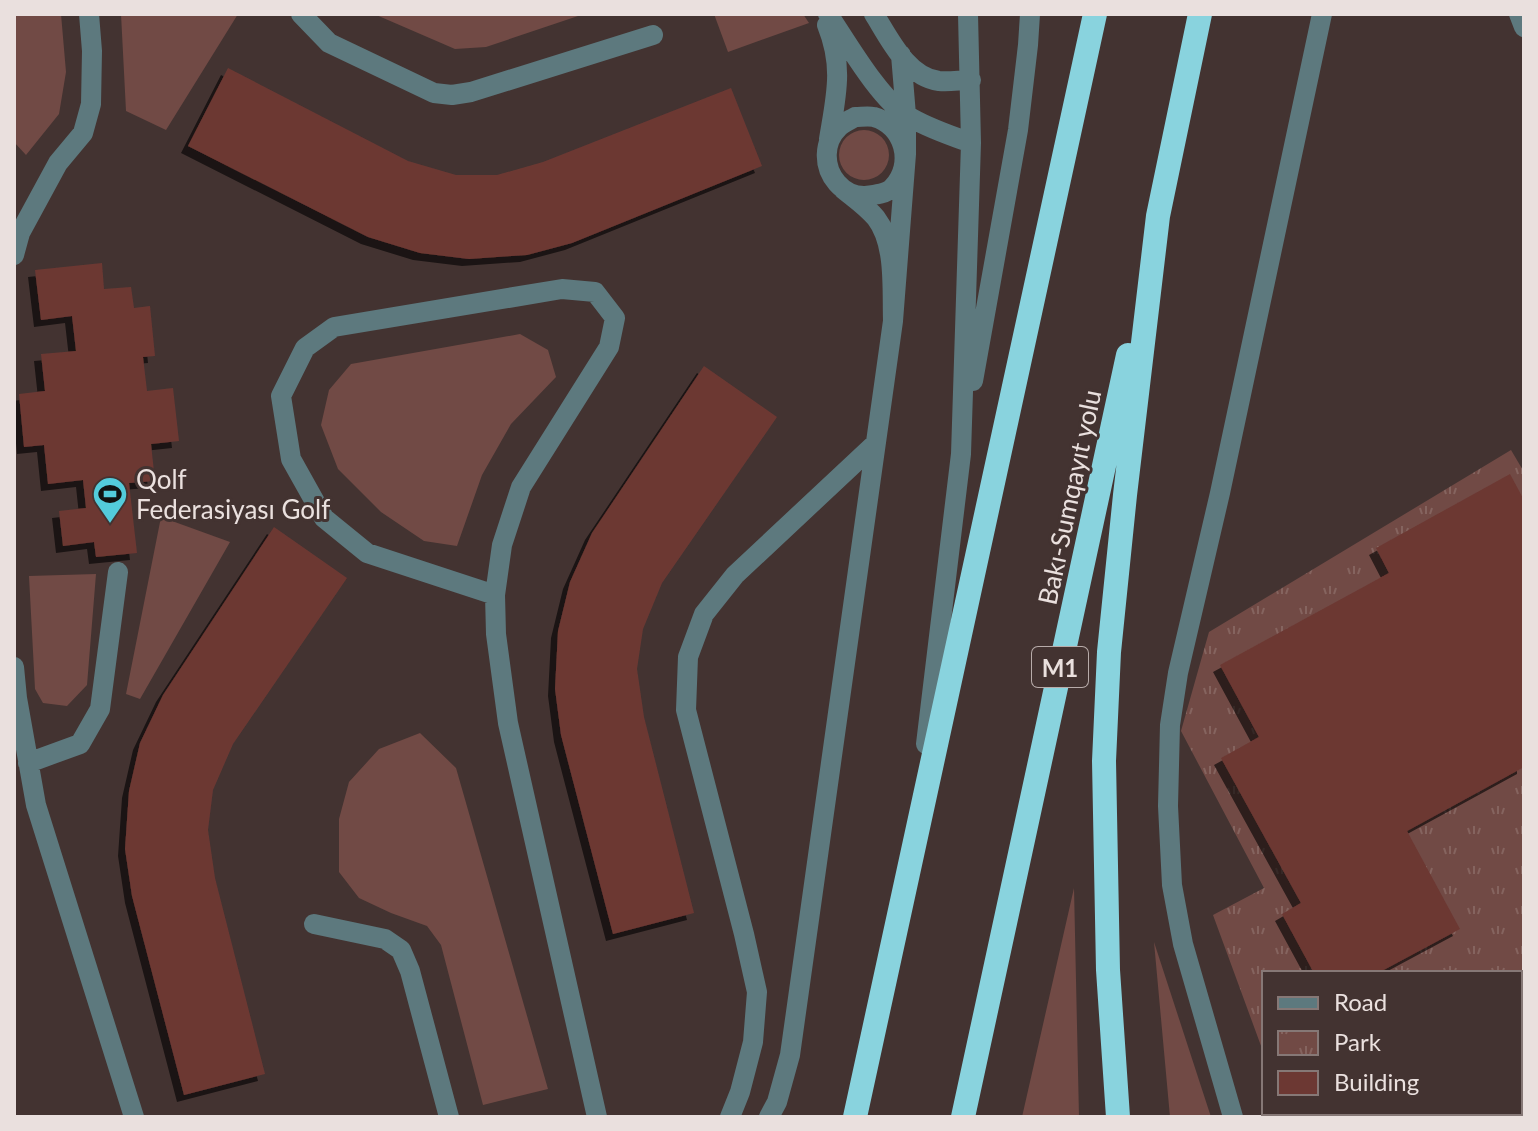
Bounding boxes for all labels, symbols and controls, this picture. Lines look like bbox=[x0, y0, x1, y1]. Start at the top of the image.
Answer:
street label: Bakı-Sumqayıt yolu bbox=[1031, 387, 1107, 607]
place label: Qolf Federasiyası Golf bbox=[136, 463, 330, 525]
sports icon: Qolf Federasiyası Golf bbox=[91, 475, 129, 525]
road number: M1 bbox=[1032, 647, 1088, 687]
legend bbox=[1262, 971, 1522, 1115]
text: Road bbox=[1334, 987, 1387, 1016]
text: Park bbox=[1334, 1027, 1382, 1056]
text: Building bbox=[1334, 1067, 1419, 1096]

